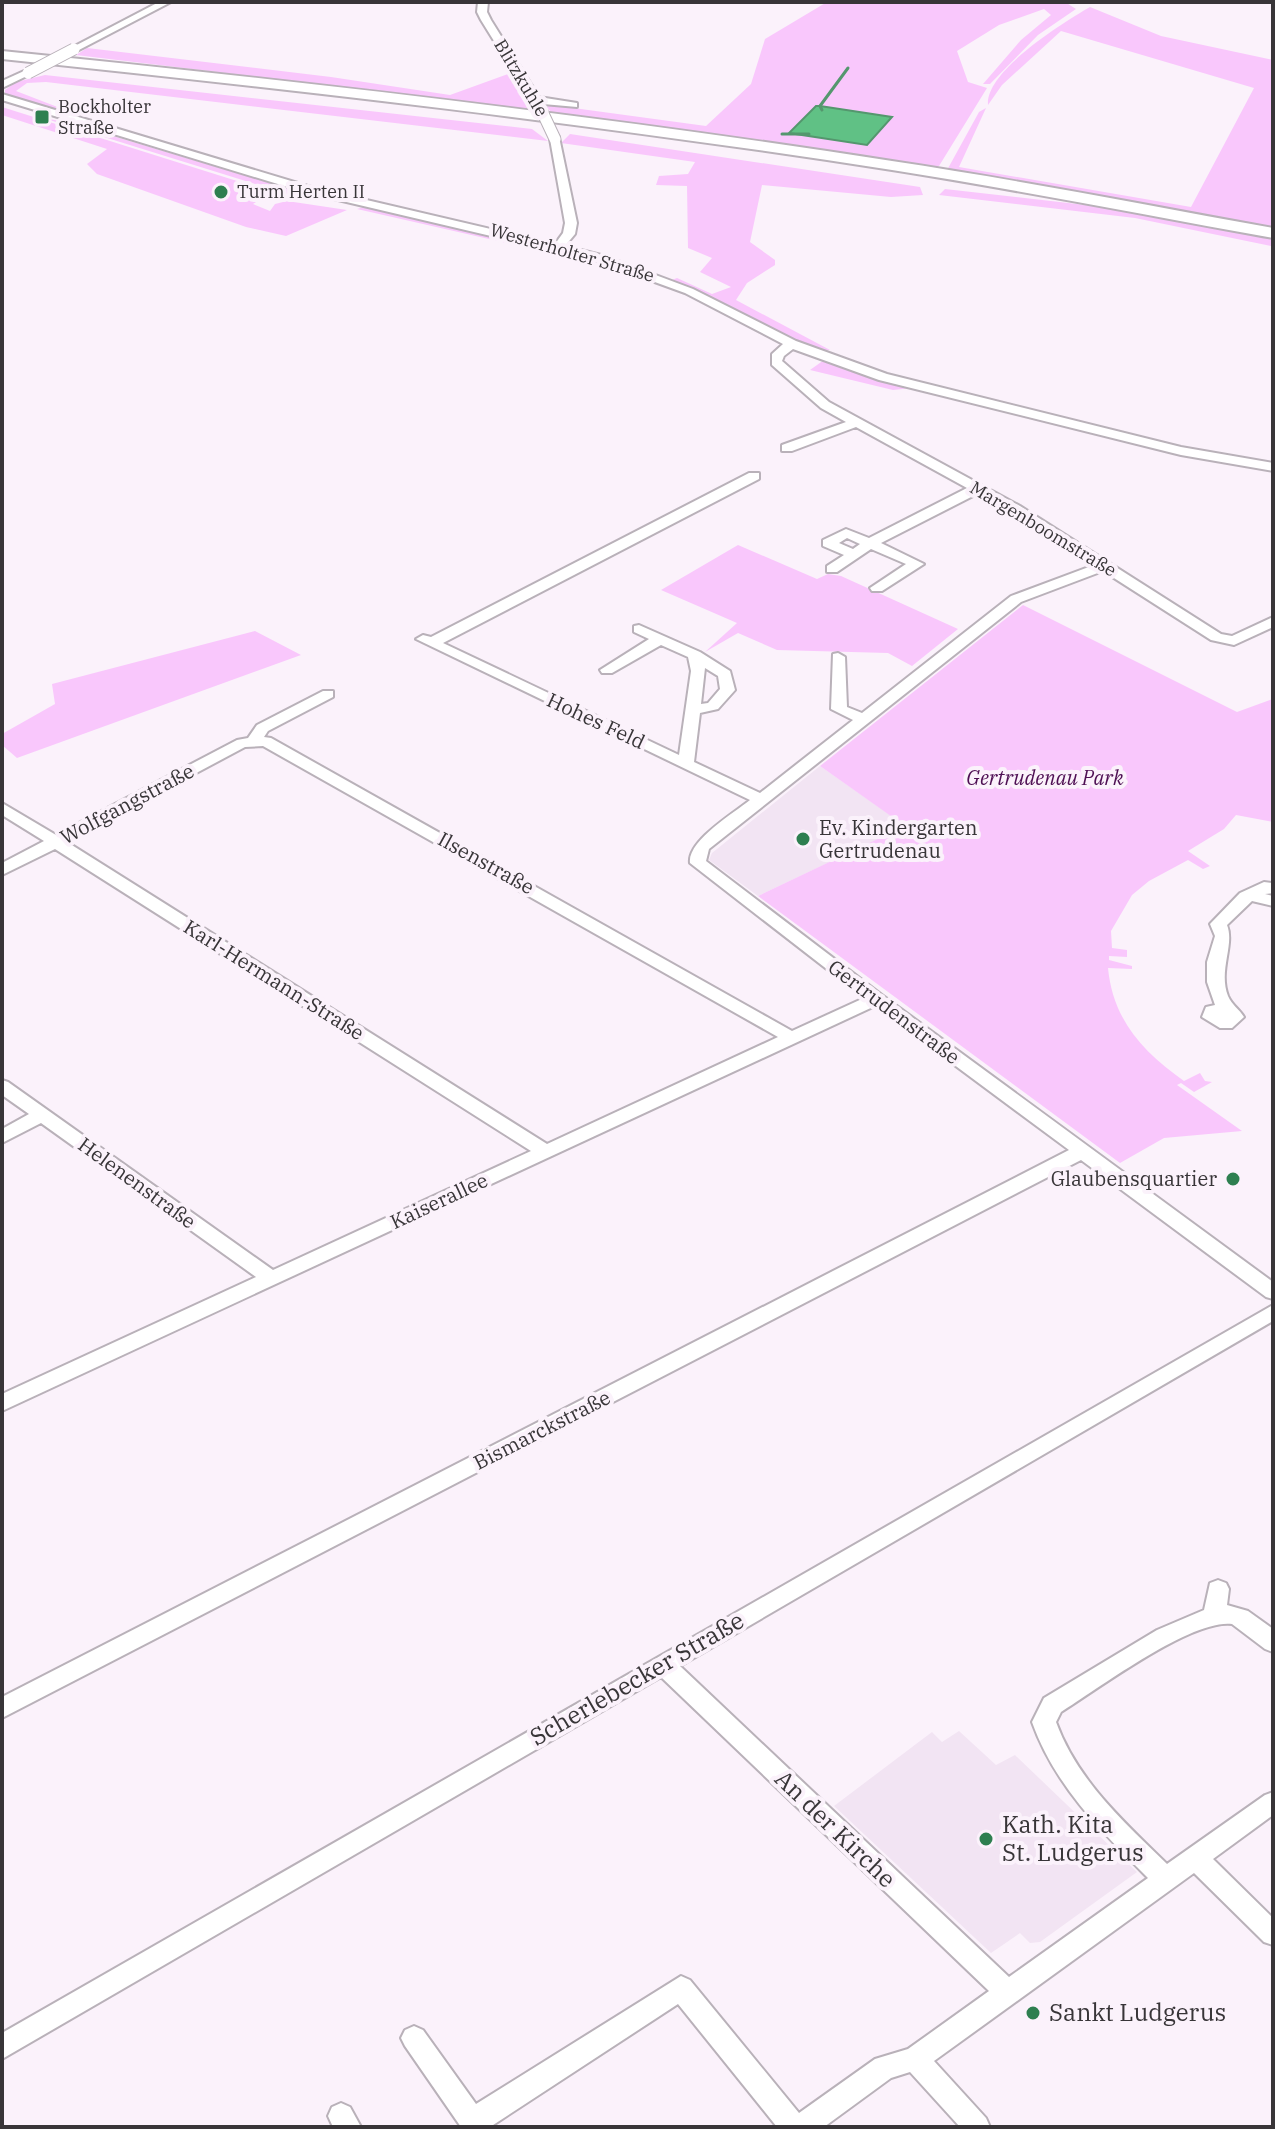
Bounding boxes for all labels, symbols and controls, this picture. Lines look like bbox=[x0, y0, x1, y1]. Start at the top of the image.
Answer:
street label: Blitzkuhle bbox=[489, 35, 554, 121]
place label: Bockholter Straße bbox=[58, 95, 151, 139]
marker: Bockholter Straße bbox=[33, 108, 51, 126]
place label: Turm Herten II bbox=[237, 180, 365, 203]
marker: Turm Herten II bbox=[212, 183, 230, 201]
street label: Westerholter Straße bbox=[487, 218, 657, 287]
street label: Margenboomstraße bbox=[966, 476, 1121, 581]
street label: Hohes Feld bbox=[543, 686, 650, 755]
street label: Wolfgangstraße bbox=[55, 757, 198, 850]
park label: Gertrudenau Park bbox=[966, 764, 1124, 791]
place label: Ev. Kindergarten Gertrudenau bbox=[819, 814, 978, 864]
street label: Ilsenstraße bbox=[433, 825, 539, 900]
marker: Ev. Kindergarten Gertrudenau bbox=[794, 830, 812, 848]
street label: Karl-Hermann-Straße bbox=[179, 913, 370, 1046]
street label: Gertrudenstraße bbox=[823, 953, 966, 1070]
street label: Helenenstraße bbox=[73, 1131, 202, 1235]
place label: Glaubensquartier bbox=[1051, 1165, 1217, 1192]
street label: Kaiserallee bbox=[386, 1166, 492, 1235]
marker: Glaubensquartier bbox=[1224, 1170, 1242, 1188]
street label: Bismarckstraße bbox=[469, 1383, 615, 1476]
street label: Scherlebecker Straße bbox=[524, 1604, 749, 1753]
street label: An der Kirche bbox=[768, 1762, 903, 1894]
place label: Kath. Kita St. Ludgerus bbox=[1002, 1808, 1144, 1868]
marker: Kath. Kita St. Ludgerus bbox=[977, 1830, 995, 1848]
place label: Sankt Ludgerus bbox=[1049, 1996, 1226, 2028]
marker: Sankt Ludgerus bbox=[1024, 2004, 1042, 2022]

